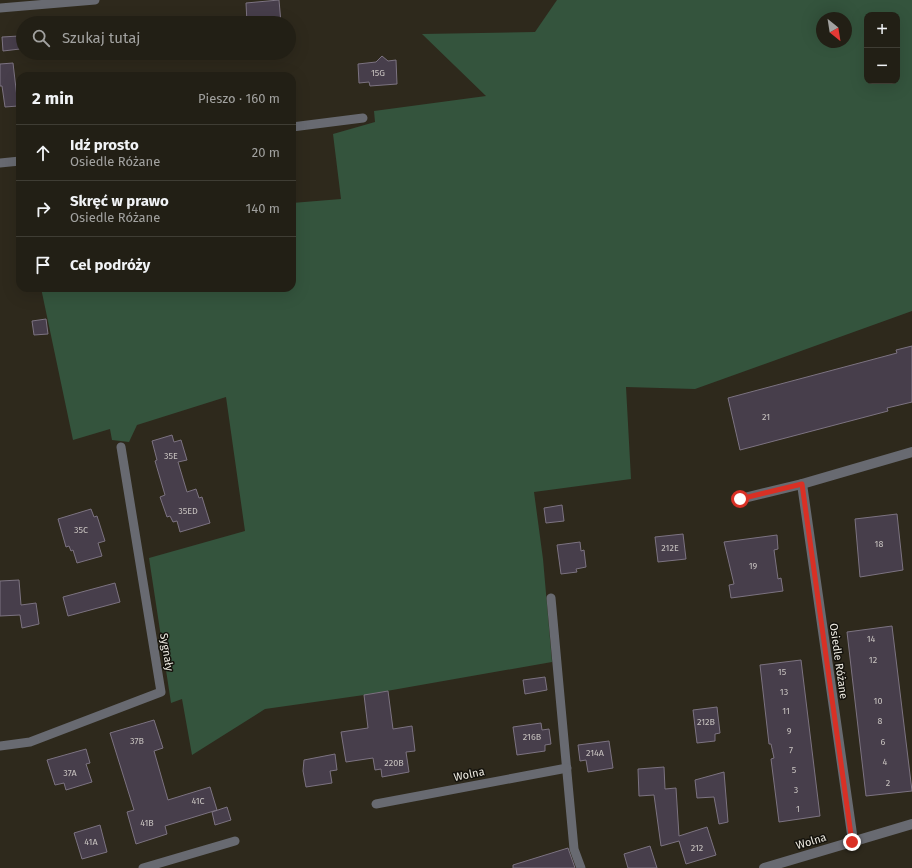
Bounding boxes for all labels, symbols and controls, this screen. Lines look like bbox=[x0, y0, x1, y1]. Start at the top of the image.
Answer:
north arrow bbox=[816, 12, 852, 48]
map controls bbox=[864, 12, 900, 84]
button: + bbox=[864, 12, 900, 48]
search box bbox=[16, 16, 296, 60]
icon: search bbox=[30, 27, 52, 49]
text: Szukaj tutaj bbox=[62, 29, 140, 47]
button: − bbox=[864, 48, 900, 84]
house number: 15G bbox=[371, 68, 385, 78]
text: 2 min bbox=[32, 88, 74, 109]
text: Pieszo · 160 m bbox=[198, 91, 280, 106]
text: Idź prosto bbox=[70, 136, 139, 154]
icon: ahead bbox=[32, 142, 54, 164]
text: 20 m bbox=[252, 145, 280, 160]
text: Osiedle Różane bbox=[70, 154, 160, 169]
text: Skręć w prawo bbox=[70, 192, 169, 210]
icon: right bbox=[32, 198, 54, 220]
text: 140 m bbox=[246, 201, 280, 216]
text: Osiedle Różane bbox=[70, 210, 160, 225]
icon: arrive bbox=[32, 254, 54, 276]
text: Cel podróży bbox=[70, 256, 150, 274]
house number: 21 bbox=[762, 412, 770, 422]
house number: 35E bbox=[164, 451, 178, 461]
route start bbox=[731, 490, 749, 508]
house number: 35ED bbox=[178, 506, 198, 516]
house number: 35C bbox=[74, 525, 88, 535]
house number: 18 bbox=[875, 539, 883, 549]
house number: 212E bbox=[661, 543, 679, 553]
house number: 19 bbox=[749, 561, 758, 571]
street label: Osiedle Różane bbox=[827, 622, 850, 700]
street label: Sygnały bbox=[157, 632, 176, 673]
house number: 14 bbox=[867, 634, 876, 644]
house number: 12 bbox=[869, 655, 877, 665]
house number: 15 bbox=[778, 667, 787, 677]
house number: 13 bbox=[780, 687, 788, 697]
house number: 10 bbox=[874, 696, 882, 706]
house number: 11 bbox=[782, 706, 790, 716]
house number: 8 bbox=[878, 716, 883, 726]
house number: 212B bbox=[697, 717, 716, 727]
house number: 9 bbox=[787, 726, 792, 736]
house number: 216B bbox=[523, 732, 542, 742]
house number: 37B bbox=[130, 736, 144, 746]
house number: 6 bbox=[881, 737, 886, 747]
house number: 7 bbox=[789, 745, 793, 755]
house number: 214A bbox=[586, 748, 605, 758]
house number: 4 bbox=[883, 757, 888, 767]
house number: 220B bbox=[384, 758, 404, 768]
street label: Wolna bbox=[453, 765, 486, 784]
house number: 5 bbox=[792, 765, 797, 775]
house number: 37A bbox=[63, 768, 78, 778]
house number: 2 bbox=[886, 778, 890, 788]
house number: 3 bbox=[794, 785, 798, 795]
house number: 41C bbox=[191, 796, 205, 806]
house number: 1 bbox=[796, 804, 800, 814]
house number: 41B bbox=[140, 818, 154, 828]
street label: Wolna bbox=[794, 831, 828, 852]
route end bbox=[843, 833, 861, 851]
house number: 41A bbox=[84, 837, 98, 847]
house number: 212 bbox=[691, 843, 703, 853]

